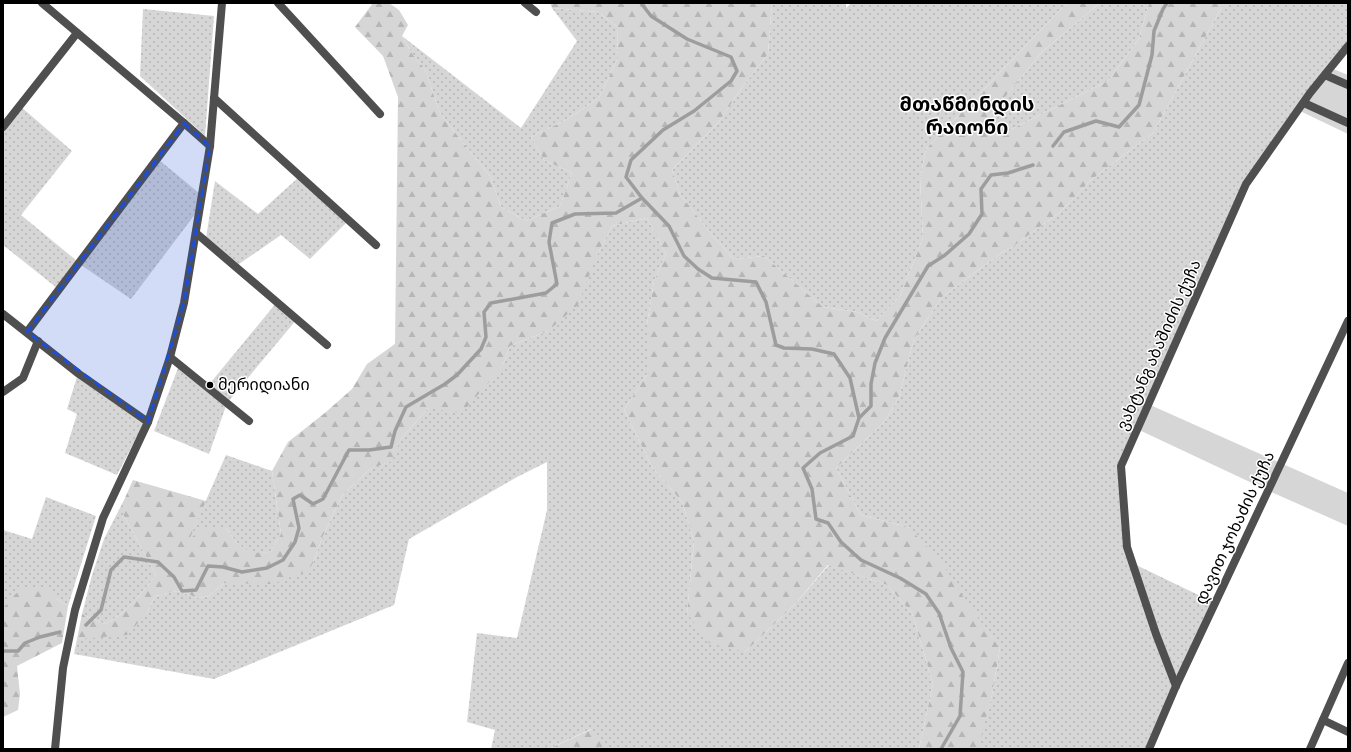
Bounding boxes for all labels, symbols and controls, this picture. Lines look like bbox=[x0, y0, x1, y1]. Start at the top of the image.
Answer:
district label: მთაწმინდის რაიონი bbox=[900, 95, 1034, 138]
street label: ვახტანგ აბაშიძის ქუჩა bbox=[1114, 257, 1205, 433]
place label: მერიდიანი bbox=[218, 377, 310, 395]
marker: მერიდიანი bbox=[205, 380, 215, 390]
street label: დავით ჯოხაძის ქუჩა bbox=[1193, 449, 1279, 608]

